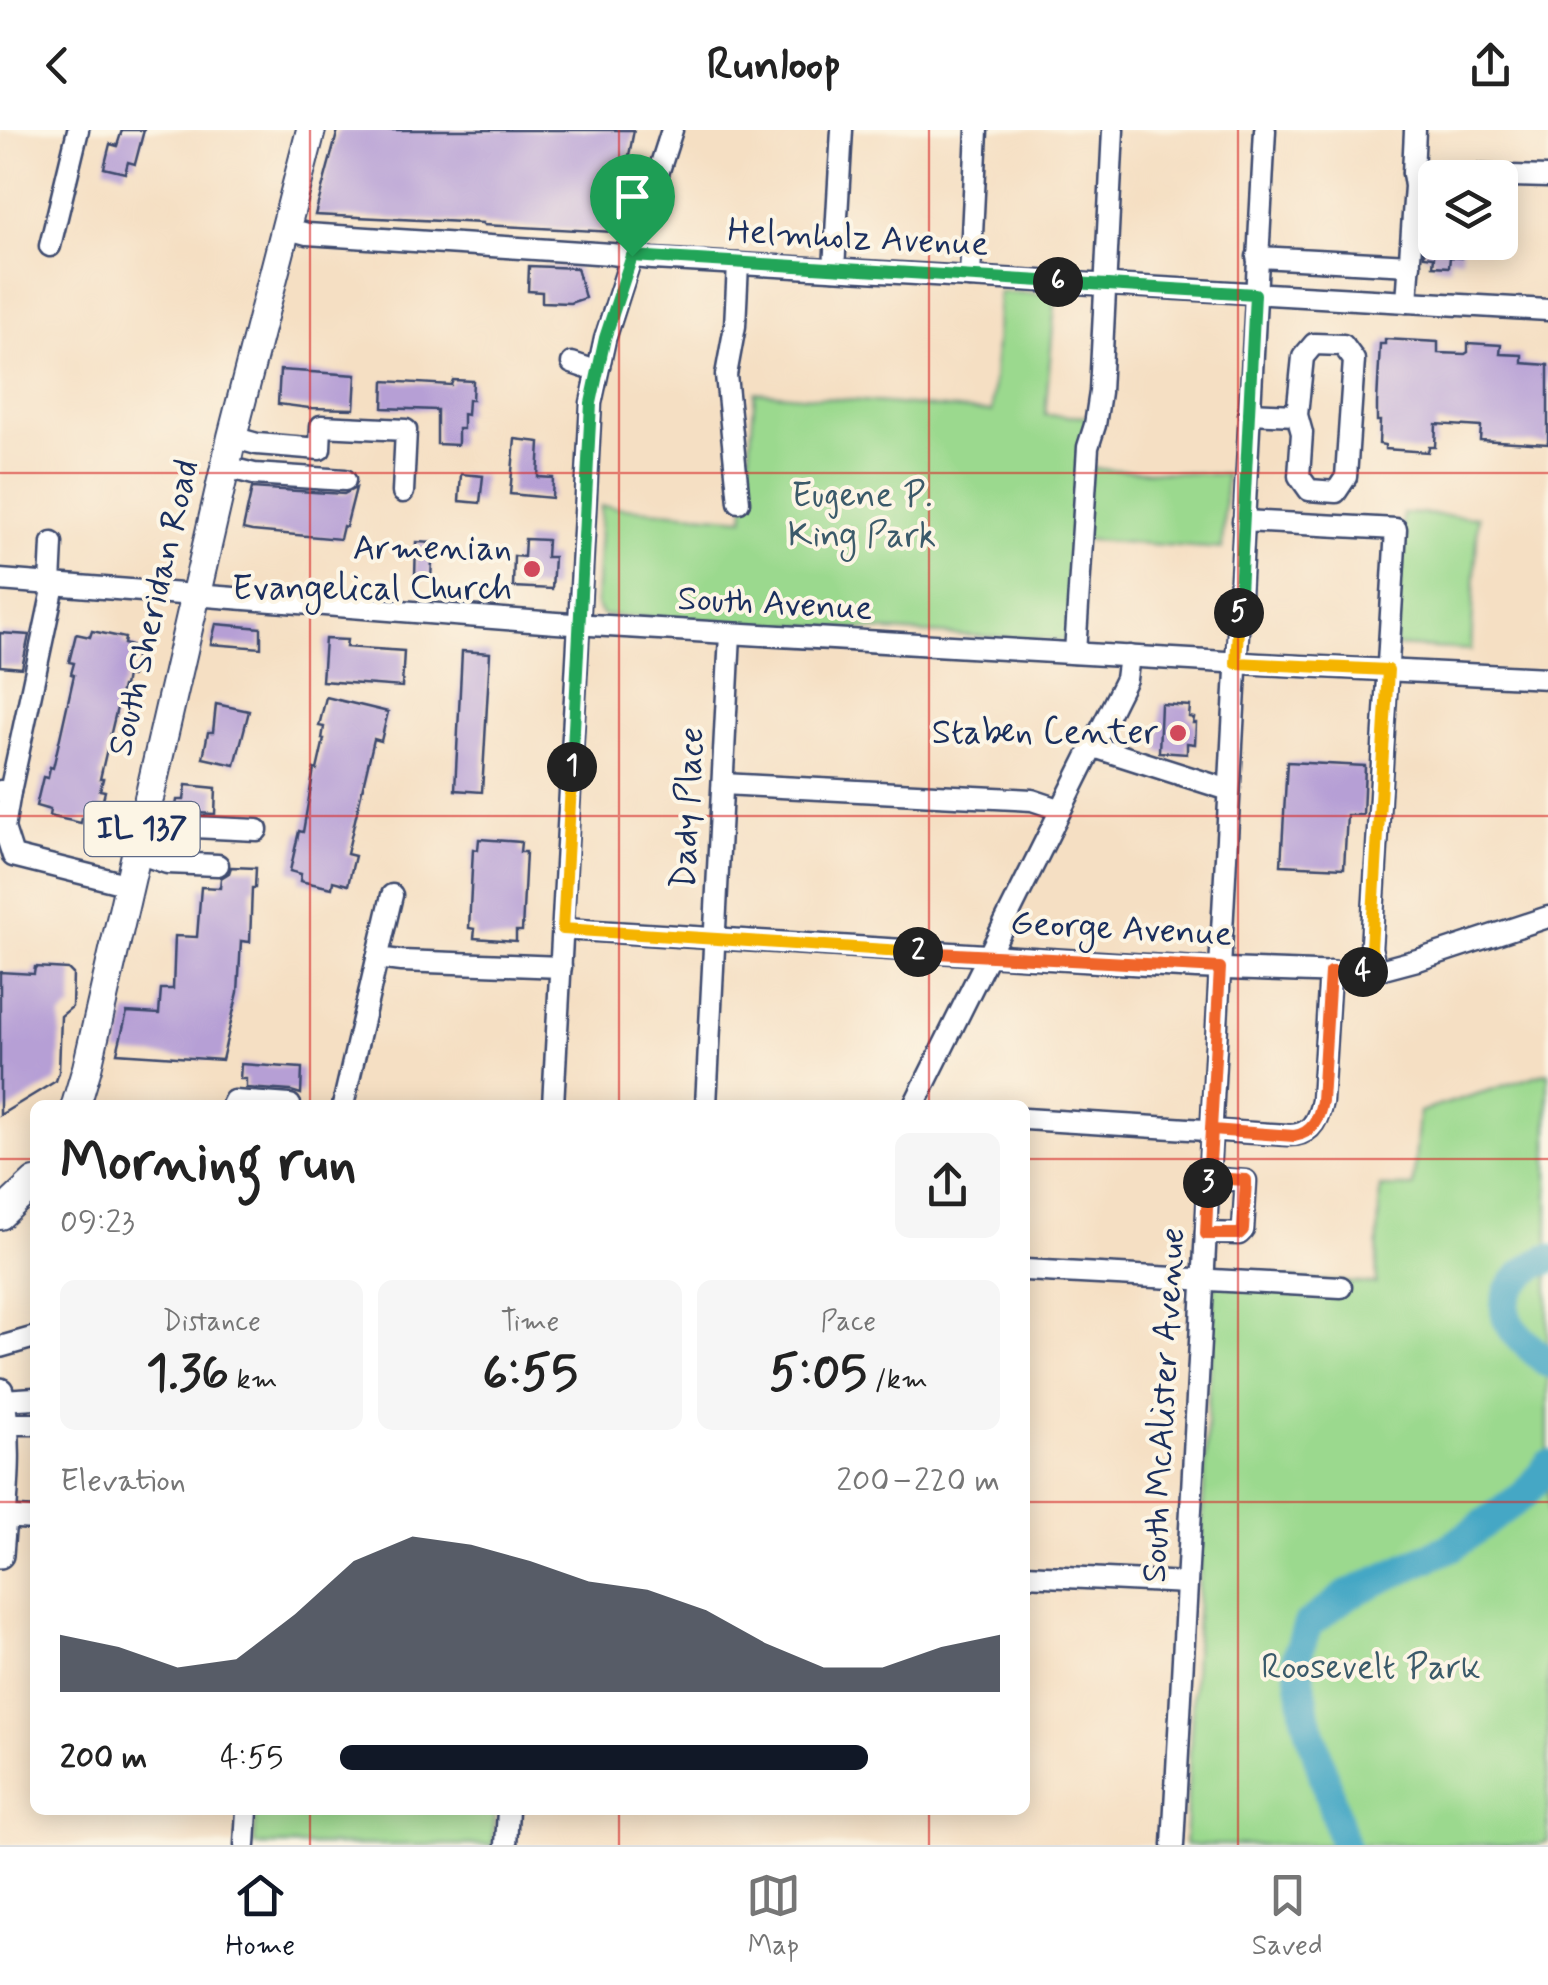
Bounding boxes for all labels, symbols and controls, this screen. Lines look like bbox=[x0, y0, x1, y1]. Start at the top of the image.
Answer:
text: Runloop bbox=[707, 36, 841, 95]
icon: back bbox=[30, 38, 85, 93]
icon: share bbox=[1463, 38, 1518, 93]
pin bbox=[590, 154, 675, 257]
map controls bbox=[1418, 160, 1518, 260]
button: layers bbox=[1418, 160, 1518, 260]
icon: arrive bbox=[605, 169, 660, 224]
street label: Helmholz Avenue bbox=[726, 208, 990, 268]
pin: 6 bbox=[1033, 257, 1083, 307]
text: 6 bbox=[1051, 263, 1065, 300]
street label: South Sheridan Road bbox=[98, 455, 210, 761]
park label: Eugene P. King Park bbox=[788, 473, 936, 562]
place label: Armenian Evangelical Church bbox=[232, 526, 512, 615]
marker: Armenian Evangelical Church bbox=[521, 558, 543, 580]
street label: South Avenue bbox=[676, 576, 874, 632]
pin: 5 bbox=[1214, 588, 1264, 638]
text: 5 bbox=[1231, 594, 1247, 631]
place label: Staben Center bbox=[932, 710, 1159, 756]
marker: Staben Center bbox=[1167, 722, 1189, 744]
street label: Dady Place bbox=[661, 726, 715, 890]
pin: 1 bbox=[547, 742, 597, 792]
text: 1 bbox=[566, 748, 578, 785]
road number: IL 137 bbox=[84, 802, 200, 856]
street label: George Avenue bbox=[1009, 900, 1233, 961]
pin: 2 bbox=[893, 927, 943, 977]
text: 2 bbox=[911, 933, 925, 970]
pin: 4 bbox=[1338, 947, 1388, 997]
text: 4 bbox=[1355, 953, 1371, 990]
text: Morning run bbox=[60, 1128, 357, 1200]
button: share bbox=[895, 1133, 1000, 1238]
pin: 3 bbox=[1183, 1158, 1233, 1208]
text: 3 bbox=[1202, 1164, 1214, 1201]
text: 09:23 bbox=[60, 1202, 135, 1244]
street label: South McAlister Avenue bbox=[1132, 1226, 1196, 1584]
text: Distance bbox=[162, 1304, 261, 1341]
text: Time bbox=[501, 1304, 559, 1341]
text: Pace bbox=[820, 1304, 876, 1341]
text: 1.36 bbox=[146, 1341, 229, 1407]
text: 6:55 bbox=[482, 1341, 578, 1407]
text: 5:05 bbox=[769, 1341, 867, 1407]
text: km bbox=[229, 1362, 277, 1399]
text: /km bbox=[867, 1362, 928, 1399]
text: Elevation bbox=[60, 1460, 186, 1502]
text: 200–220 m bbox=[836, 1460, 1000, 1502]
park label: Roosevelt Park bbox=[1261, 1645, 1481, 1691]
text: 200 m bbox=[60, 1737, 147, 1779]
text: 4:55 bbox=[220, 1737, 283, 1779]
tab: Home bbox=[225, 1868, 295, 1965]
tab: Map bbox=[746, 1868, 801, 1965]
tab: Saved bbox=[1252, 1868, 1323, 1965]

